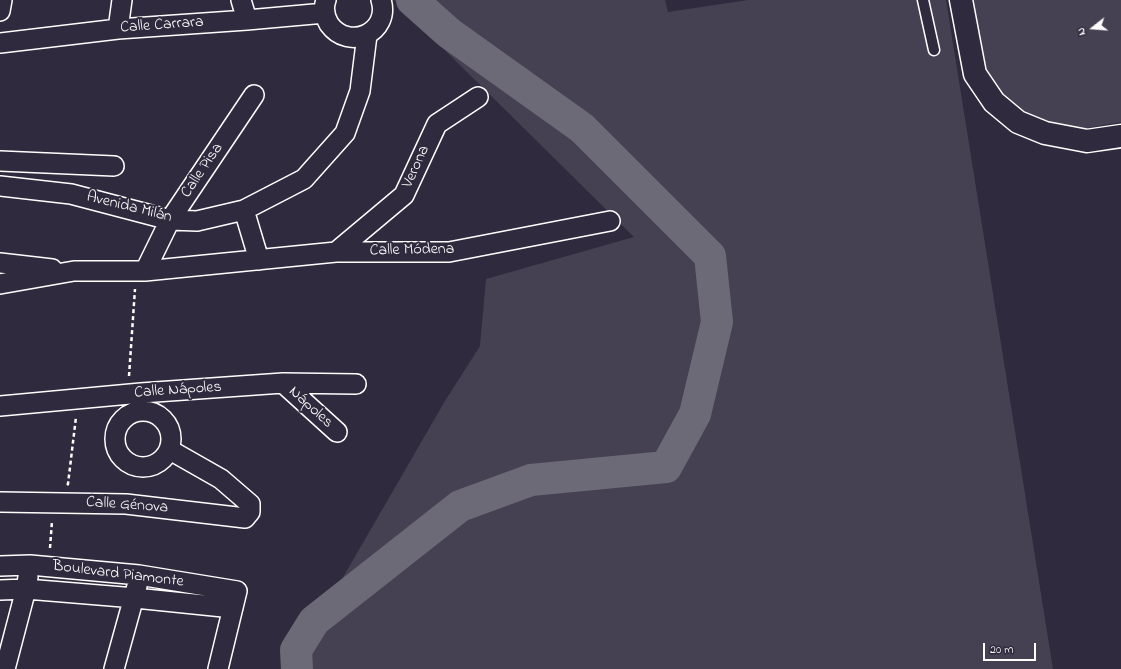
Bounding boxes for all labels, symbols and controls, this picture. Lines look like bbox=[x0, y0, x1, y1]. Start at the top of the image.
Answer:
north arrow bbox=[1073, 8, 1113, 48]
street label: Calle Carrara bbox=[120, 14, 204, 38]
text: N bbox=[1073, 26, 1090, 37]
street label: Calle Pisa bbox=[178, 140, 228, 202]
street label: Verona bbox=[399, 143, 435, 191]
street label: Avenida Milán bbox=[84, 188, 174, 228]
street label: Calle Módena bbox=[369, 241, 455, 261]
street label: Calle Nápoles bbox=[134, 378, 222, 404]
street label: Nápoles bbox=[284, 383, 336, 433]
street label: Calle Génova bbox=[85, 494, 169, 518]
street label: Boulevard Piamonte bbox=[51, 557, 185, 593]
scale bar bbox=[985, 635, 1038, 661]
text: 20 m bbox=[990, 641, 1013, 659]

